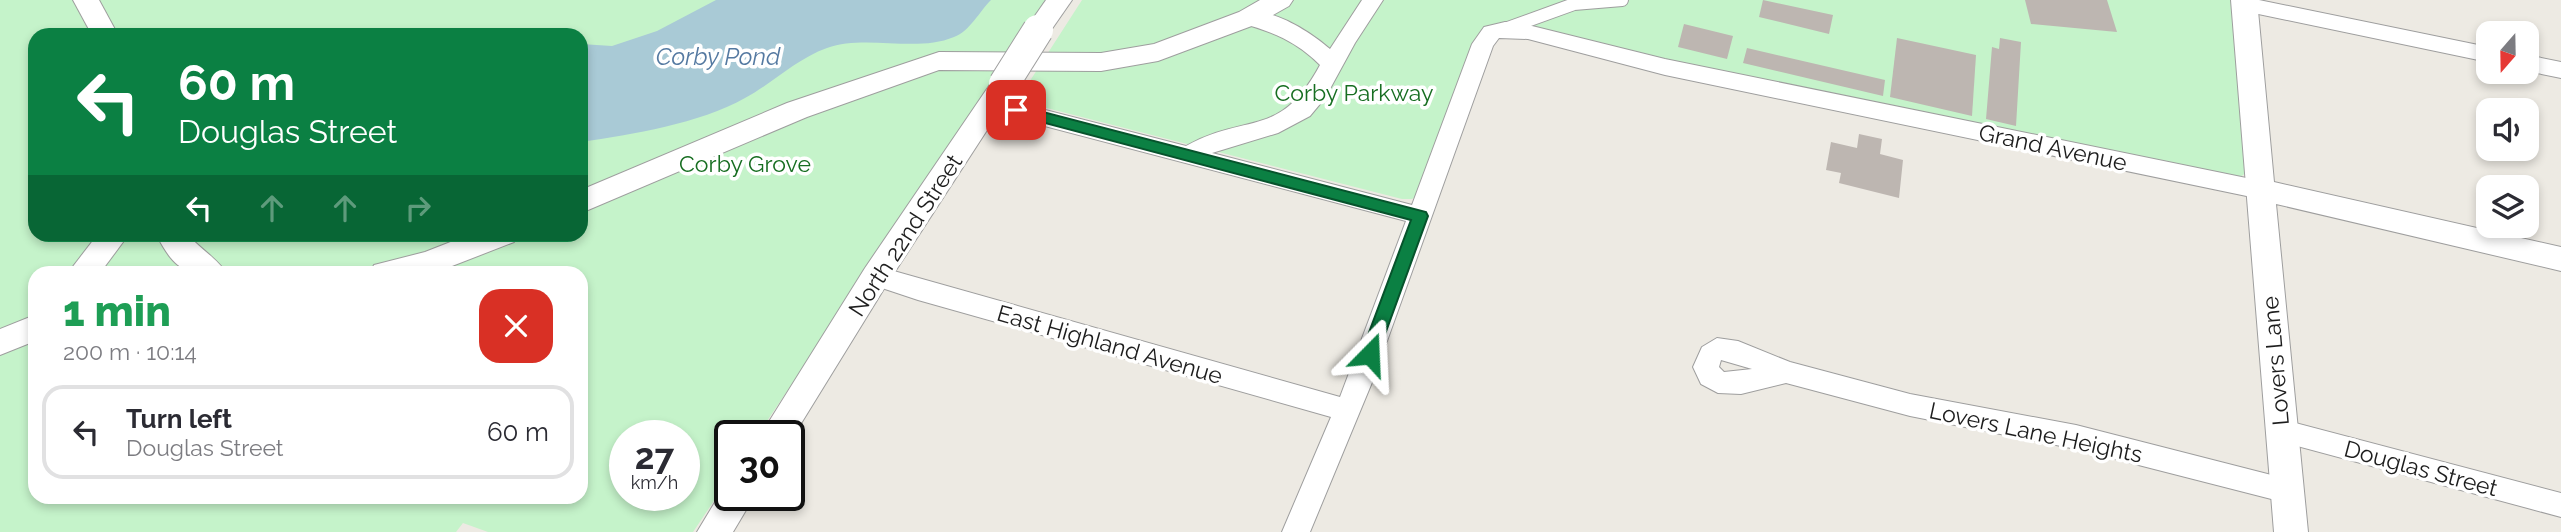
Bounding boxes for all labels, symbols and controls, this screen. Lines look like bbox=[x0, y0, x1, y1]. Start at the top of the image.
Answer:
north arrow bbox=[2476, 21, 2539, 84]
map controls bbox=[2476, 21, 2539, 238]
water label: Corby Pond bbox=[656, 42, 781, 71]
text: 60 m bbox=[178, 54, 295, 111]
icon: left bbox=[63, 56, 154, 147]
park label: Corby Parkway bbox=[1274, 79, 1434, 106]
pin bbox=[986, 80, 1046, 140]
icon: arrive bbox=[997, 91, 1035, 129]
button: sound bbox=[2476, 98, 2539, 161]
text: Douglas Street bbox=[178, 113, 397, 150]
street label: Grand Avenue bbox=[1977, 118, 2129, 176]
street label: North 22nd Street bbox=[843, 149, 968, 321]
park label: Corby Grove bbox=[679, 150, 811, 177]
button: layers bbox=[2476, 175, 2539, 238]
icon: left bbox=[180, 189, 218, 227]
icon: ahead bbox=[253, 189, 291, 227]
icon: ahead bbox=[326, 189, 364, 227]
icon: right bbox=[399, 189, 437, 227]
text: 1 min bbox=[63, 287, 171, 336]
button: close bbox=[479, 289, 553, 363]
street label: Lovers Lane bbox=[2256, 295, 2294, 427]
street label: East Highland Avenue bbox=[994, 299, 1226, 389]
position arrow bbox=[1333, 317, 1407, 391]
text: 200 m · 10:14 bbox=[63, 338, 197, 365]
street label: Lovers Lane Heights bbox=[1927, 396, 2145, 468]
text: Turn left bbox=[126, 404, 232, 434]
icon: left bbox=[67, 413, 105, 451]
text: 60 m bbox=[487, 417, 549, 447]
speed limit sign: 30 bbox=[714, 420, 805, 511]
text: Douglas Street bbox=[126, 434, 284, 461]
street label: Douglas Street bbox=[2341, 435, 2501, 502]
text: 27 bbox=[635, 436, 674, 477]
text: km/h bbox=[631, 472, 678, 493]

